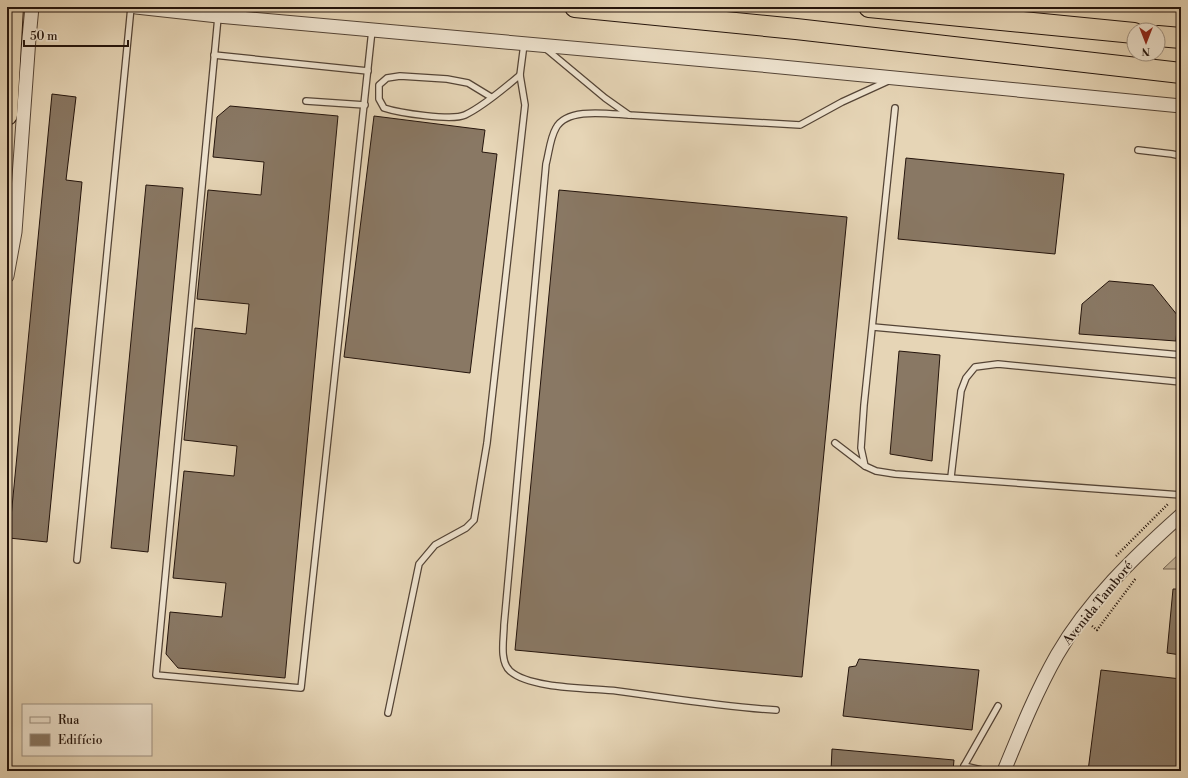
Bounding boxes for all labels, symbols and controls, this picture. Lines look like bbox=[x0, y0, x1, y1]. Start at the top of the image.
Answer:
scale bar bbox=[24, 22, 128, 48]
north arrow bbox=[1126, 22, 1166, 62]
text: 50 m bbox=[30, 29, 58, 44]
text: N bbox=[1141, 44, 1150, 58]
street label: Avenida Tamboré bbox=[1059, 558, 1137, 649]
legend bbox=[22, 704, 152, 756]
text: Rua bbox=[58, 713, 80, 728]
text: Edifício bbox=[58, 733, 103, 748]

